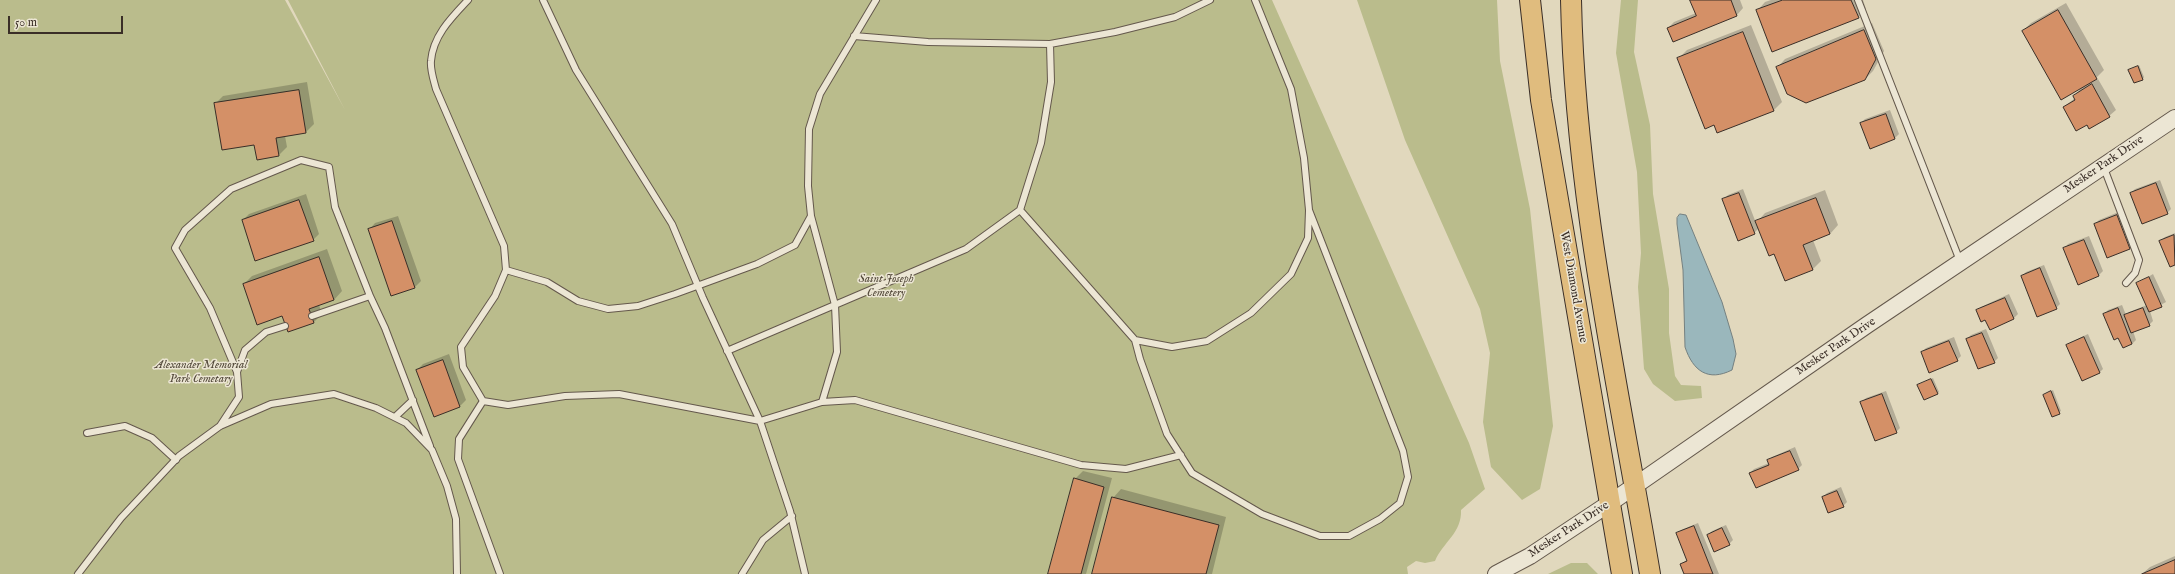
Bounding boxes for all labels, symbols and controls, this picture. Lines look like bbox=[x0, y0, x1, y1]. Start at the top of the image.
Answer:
scale bar bbox=[10, 8, 125, 34]
text: 50 m bbox=[15, 15, 37, 30]
street label: Mesker Park Drive bbox=[2061, 133, 2147, 197]
street label: West Diamond Avenue bbox=[1556, 230, 1590, 344]
park label: Saint Joseph Cemetery bbox=[858, 273, 914, 301]
street label: Mesker Park Drive bbox=[1793, 315, 1879, 379]
park label: Alexander Memorial Park Cemetary bbox=[155, 359, 247, 387]
street label: Mesker Park Drive bbox=[1526, 499, 1612, 561]

